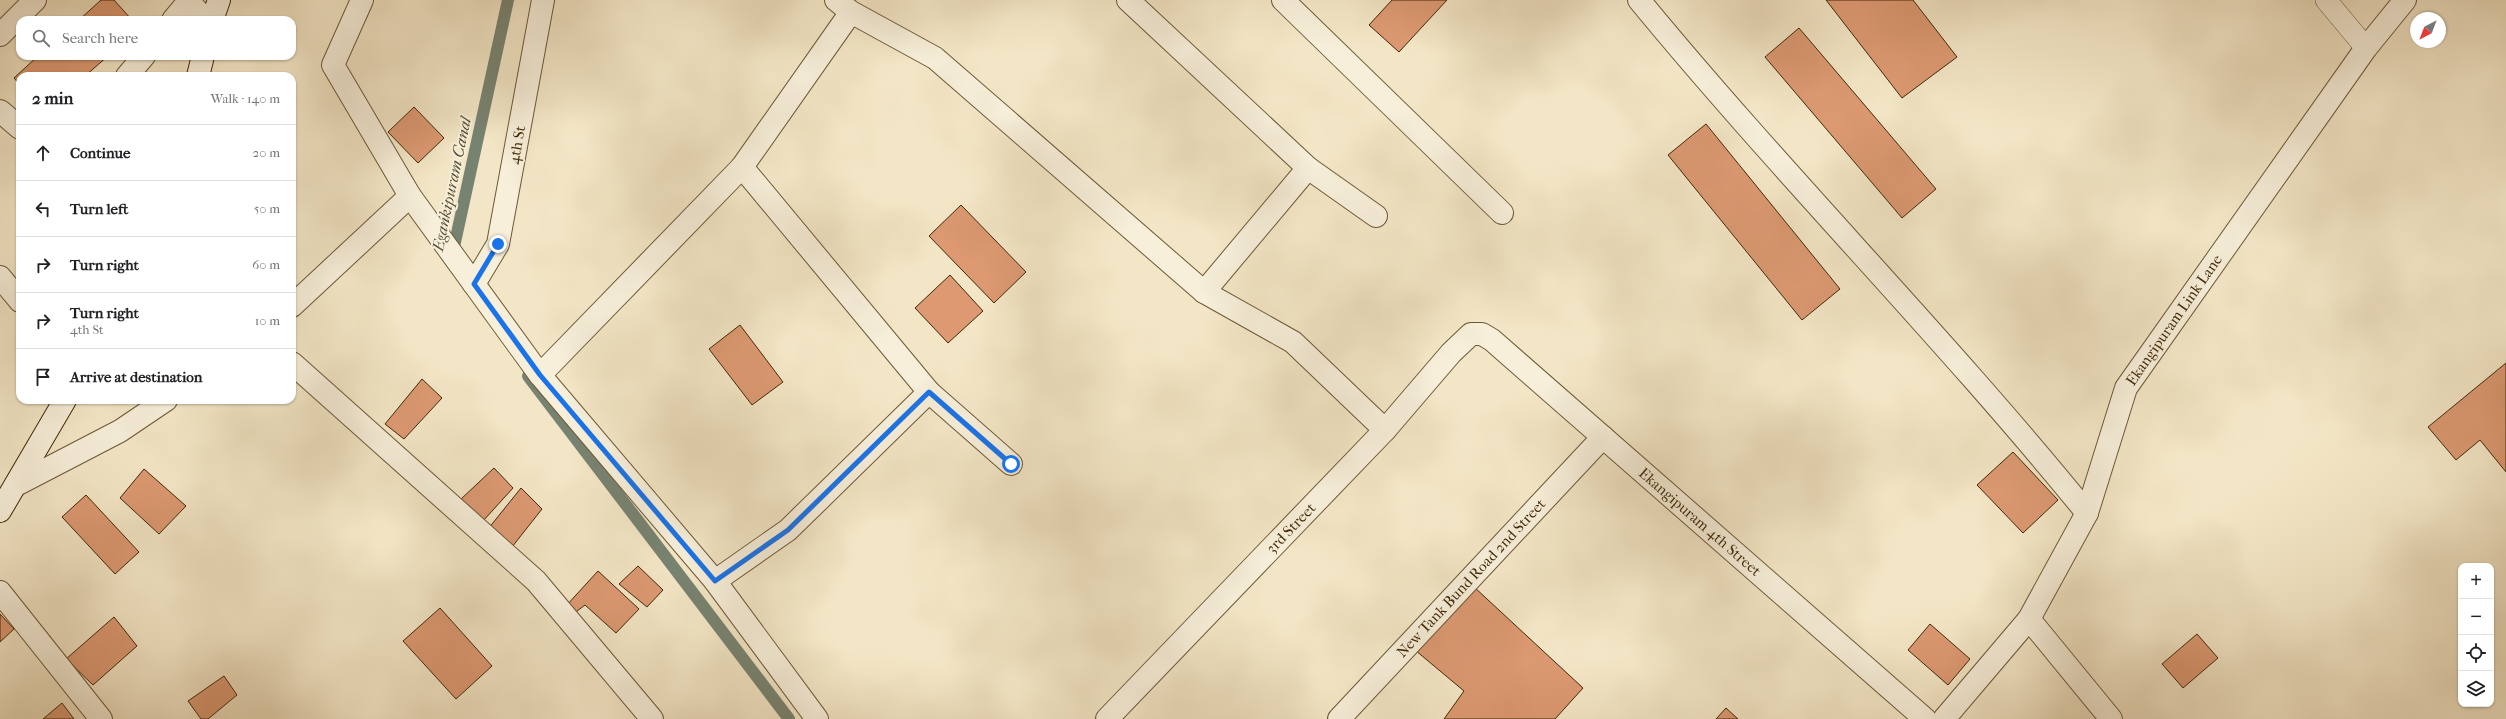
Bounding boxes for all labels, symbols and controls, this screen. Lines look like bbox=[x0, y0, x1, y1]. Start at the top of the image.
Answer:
north arrow bbox=[2410, 12, 2446, 48]
search box bbox=[16, 16, 296, 60]
icon: search bbox=[30, 27, 52, 49]
text: Search here bbox=[62, 29, 138, 47]
text: 2 min bbox=[32, 88, 73, 108]
text: Walk · 140 m bbox=[211, 91, 280, 106]
water label: Egankipuram Canal bbox=[428, 113, 475, 254]
street label: 4th St bbox=[505, 124, 529, 166]
icon: ahead bbox=[32, 142, 54, 164]
text: Continue bbox=[70, 144, 130, 162]
text: 20 m bbox=[253, 145, 280, 160]
icon: left bbox=[32, 198, 54, 220]
text: Turn left bbox=[70, 200, 128, 218]
text: 50 m bbox=[254, 201, 280, 216]
route end bbox=[489, 235, 507, 253]
street label: Ekangipuram Link Lane bbox=[2122, 251, 2226, 389]
icon: right bbox=[32, 254, 54, 276]
text: Turn right bbox=[70, 256, 139, 274]
text: 60 m bbox=[252, 257, 280, 272]
text: Turn right bbox=[70, 304, 139, 322]
icon: right bbox=[32, 310, 54, 332]
text: 10 m bbox=[255, 313, 280, 328]
text: 4th St bbox=[70, 322, 104, 337]
icon: arrive bbox=[32, 366, 54, 388]
text: Arrive at destination bbox=[70, 368, 202, 386]
route start bbox=[1002, 455, 1020, 473]
street label: Ekangipuram 4th Street bbox=[1635, 464, 1765, 580]
street label: New Tank Bund Road 2nd Street bbox=[1393, 494, 1550, 661]
street label: 3rd Street bbox=[1263, 499, 1320, 557]
map controls bbox=[2458, 563, 2494, 707]
button: + bbox=[2458, 563, 2494, 599]
button: − bbox=[2458, 599, 2494, 635]
button: locate bbox=[2458, 635, 2494, 671]
button: layers bbox=[2458, 671, 2494, 707]

